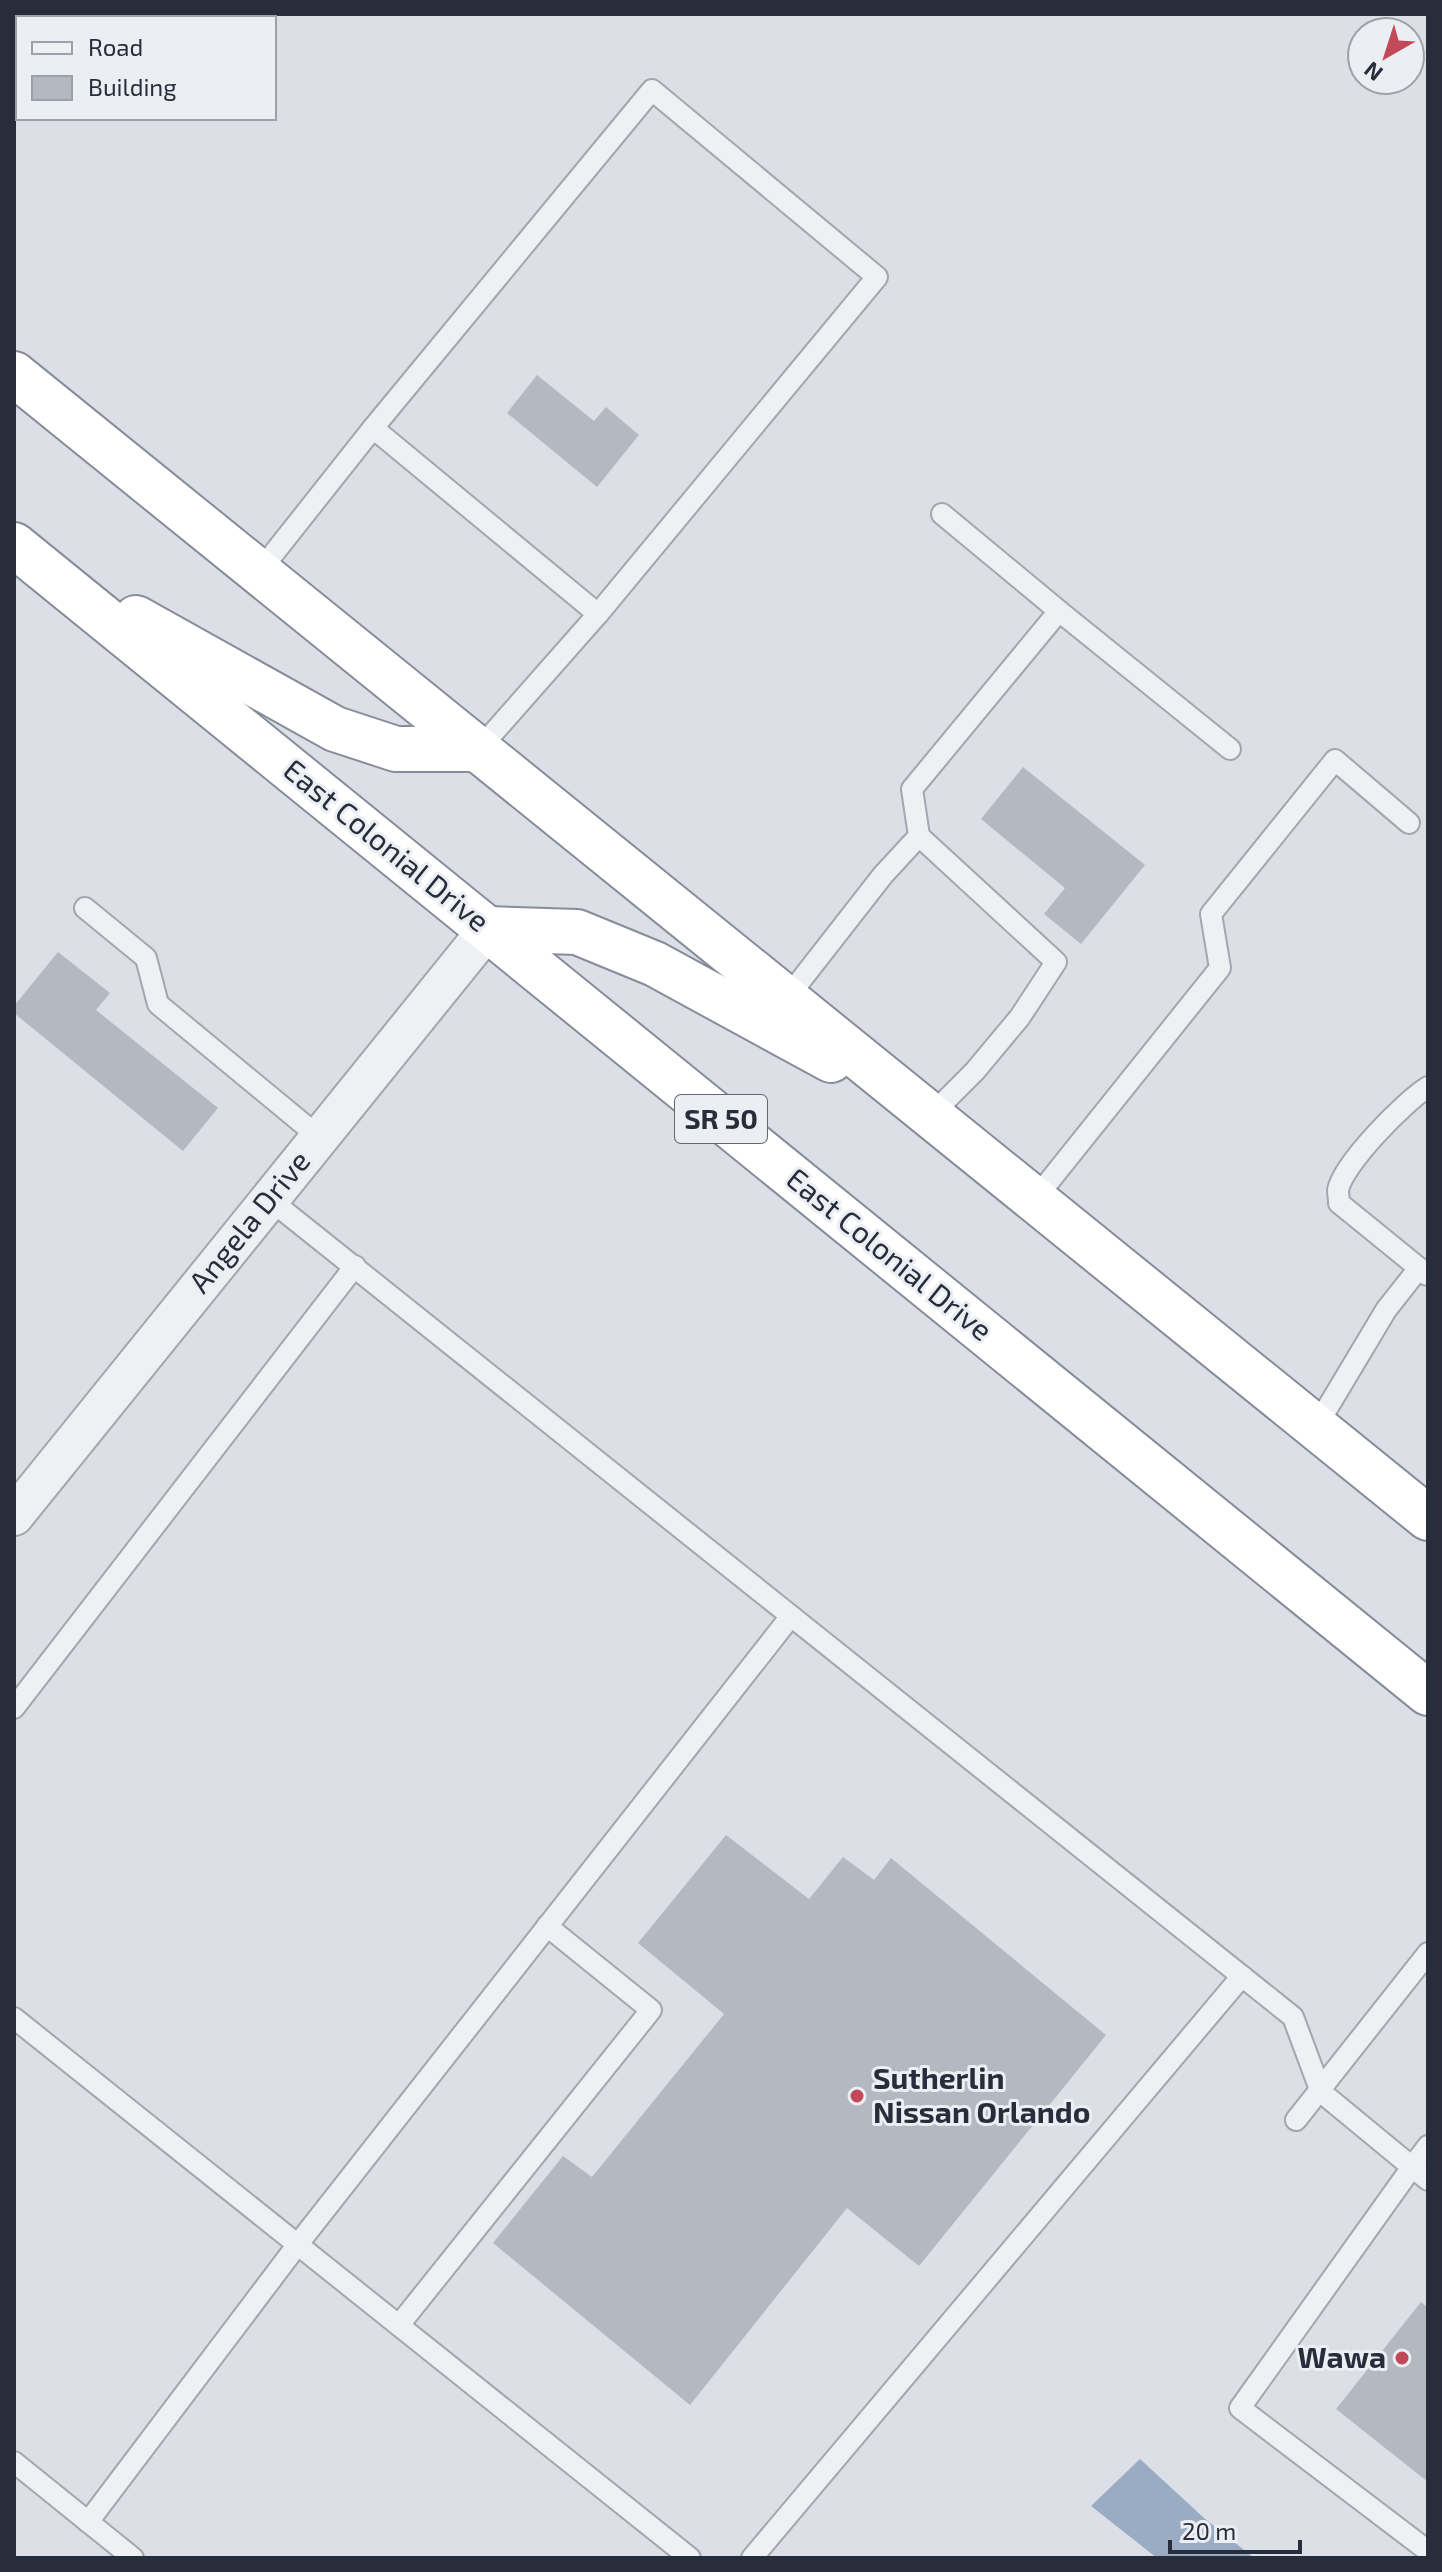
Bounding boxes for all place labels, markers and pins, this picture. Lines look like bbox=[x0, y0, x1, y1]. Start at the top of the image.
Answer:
place label: Sutherlin Nissan Orlando bbox=[873, 2059, 1090, 2129]
marker: Sutherlin Nissan Orlando bbox=[848, 2087, 866, 2105]
place label: Wawa bbox=[1298, 2338, 1386, 2374]
marker: Wawa bbox=[1393, 2349, 1411, 2367]

